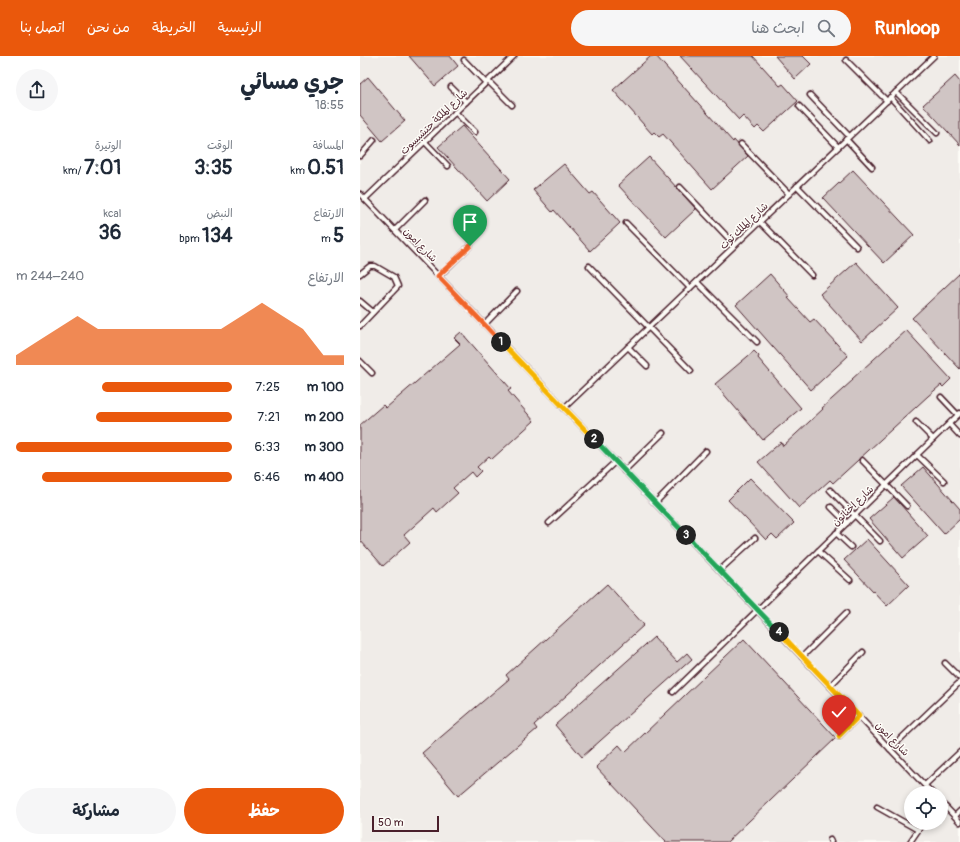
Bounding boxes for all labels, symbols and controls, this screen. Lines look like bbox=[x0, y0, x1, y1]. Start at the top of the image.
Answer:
search box bbox=[571, 10, 851, 46]
text: Runloop bbox=[875, 16, 940, 40]
icon: search bbox=[815, 17, 837, 39]
text: اتصل بنا bbox=[20, 19, 65, 36]
text: من نحن bbox=[87, 19, 130, 36]
text: الخريطة bbox=[152, 19, 196, 36]
text: الرئيسية bbox=[218, 19, 262, 36]
text: ابحث هنا bbox=[751, 19, 805, 38]
text: جري مسائي bbox=[240, 68, 344, 96]
button: share bbox=[16, 69, 58, 111]
street label: شارع الملكة حتشبسوت bbox=[398, 87, 471, 158]
text: 18:55 bbox=[315, 97, 344, 113]
text: الوتيرة bbox=[95, 139, 121, 152]
text: الوقت bbox=[207, 139, 233, 152]
text: المسافة bbox=[313, 139, 344, 152]
text: 7:01 bbox=[84, 155, 121, 180]
text: 3:35 bbox=[194, 155, 233, 180]
text: 0.51 bbox=[307, 155, 344, 180]
text: /km bbox=[63, 164, 84, 177]
text: km bbox=[291, 164, 307, 177]
street label: شارع الملك توت bbox=[717, 200, 771, 253]
pin bbox=[453, 205, 487, 246]
text: kcal bbox=[103, 207, 121, 220]
text: النبض bbox=[206, 207, 233, 220]
text: الارتفاع bbox=[313, 207, 344, 220]
icon: arrive bbox=[459, 211, 481, 233]
text: 36 bbox=[99, 220, 121, 245]
text: 134 bbox=[202, 223, 233, 248]
text: 5 bbox=[333, 223, 344, 248]
street label: شارع امون bbox=[400, 225, 439, 265]
text: bpm bbox=[179, 232, 202, 245]
text: m bbox=[321, 232, 333, 245]
text: 240–244 m bbox=[16, 268, 84, 284]
text: الارتفاع bbox=[308, 270, 344, 286]
pin: 1 bbox=[491, 332, 511, 352]
text: 1 bbox=[499, 335, 503, 348]
text: 7:25 bbox=[255, 379, 280, 395]
text: 100 m bbox=[307, 379, 344, 395]
text: 7:21 bbox=[257, 409, 280, 425]
text: 200 m bbox=[305, 409, 344, 425]
pin: 2 bbox=[584, 429, 604, 449]
text: 2 bbox=[591, 432, 597, 445]
text: 6:33 bbox=[254, 439, 280, 455]
text: 300 m bbox=[305, 439, 344, 455]
text: 6:46 bbox=[254, 469, 280, 485]
text: 400 m bbox=[304, 469, 344, 485]
street label: شارع اخناتون bbox=[830, 483, 877, 529]
pin: 3 bbox=[676, 525, 696, 545]
text: 3 bbox=[683, 528, 689, 541]
pin: 4 bbox=[769, 622, 789, 642]
text: 4 bbox=[776, 625, 782, 638]
pin bbox=[822, 695, 856, 736]
icon: check bbox=[828, 701, 850, 723]
street label: شارع امون bbox=[872, 719, 911, 759]
map controls bbox=[904, 786, 948, 830]
button: locate bbox=[904, 786, 948, 830]
button: مشاركة bbox=[16, 788, 176, 834]
button: حفظ bbox=[184, 788, 344, 834]
scale bar bbox=[372, 814, 439, 833]
text: 50 m bbox=[378, 816, 404, 829]

